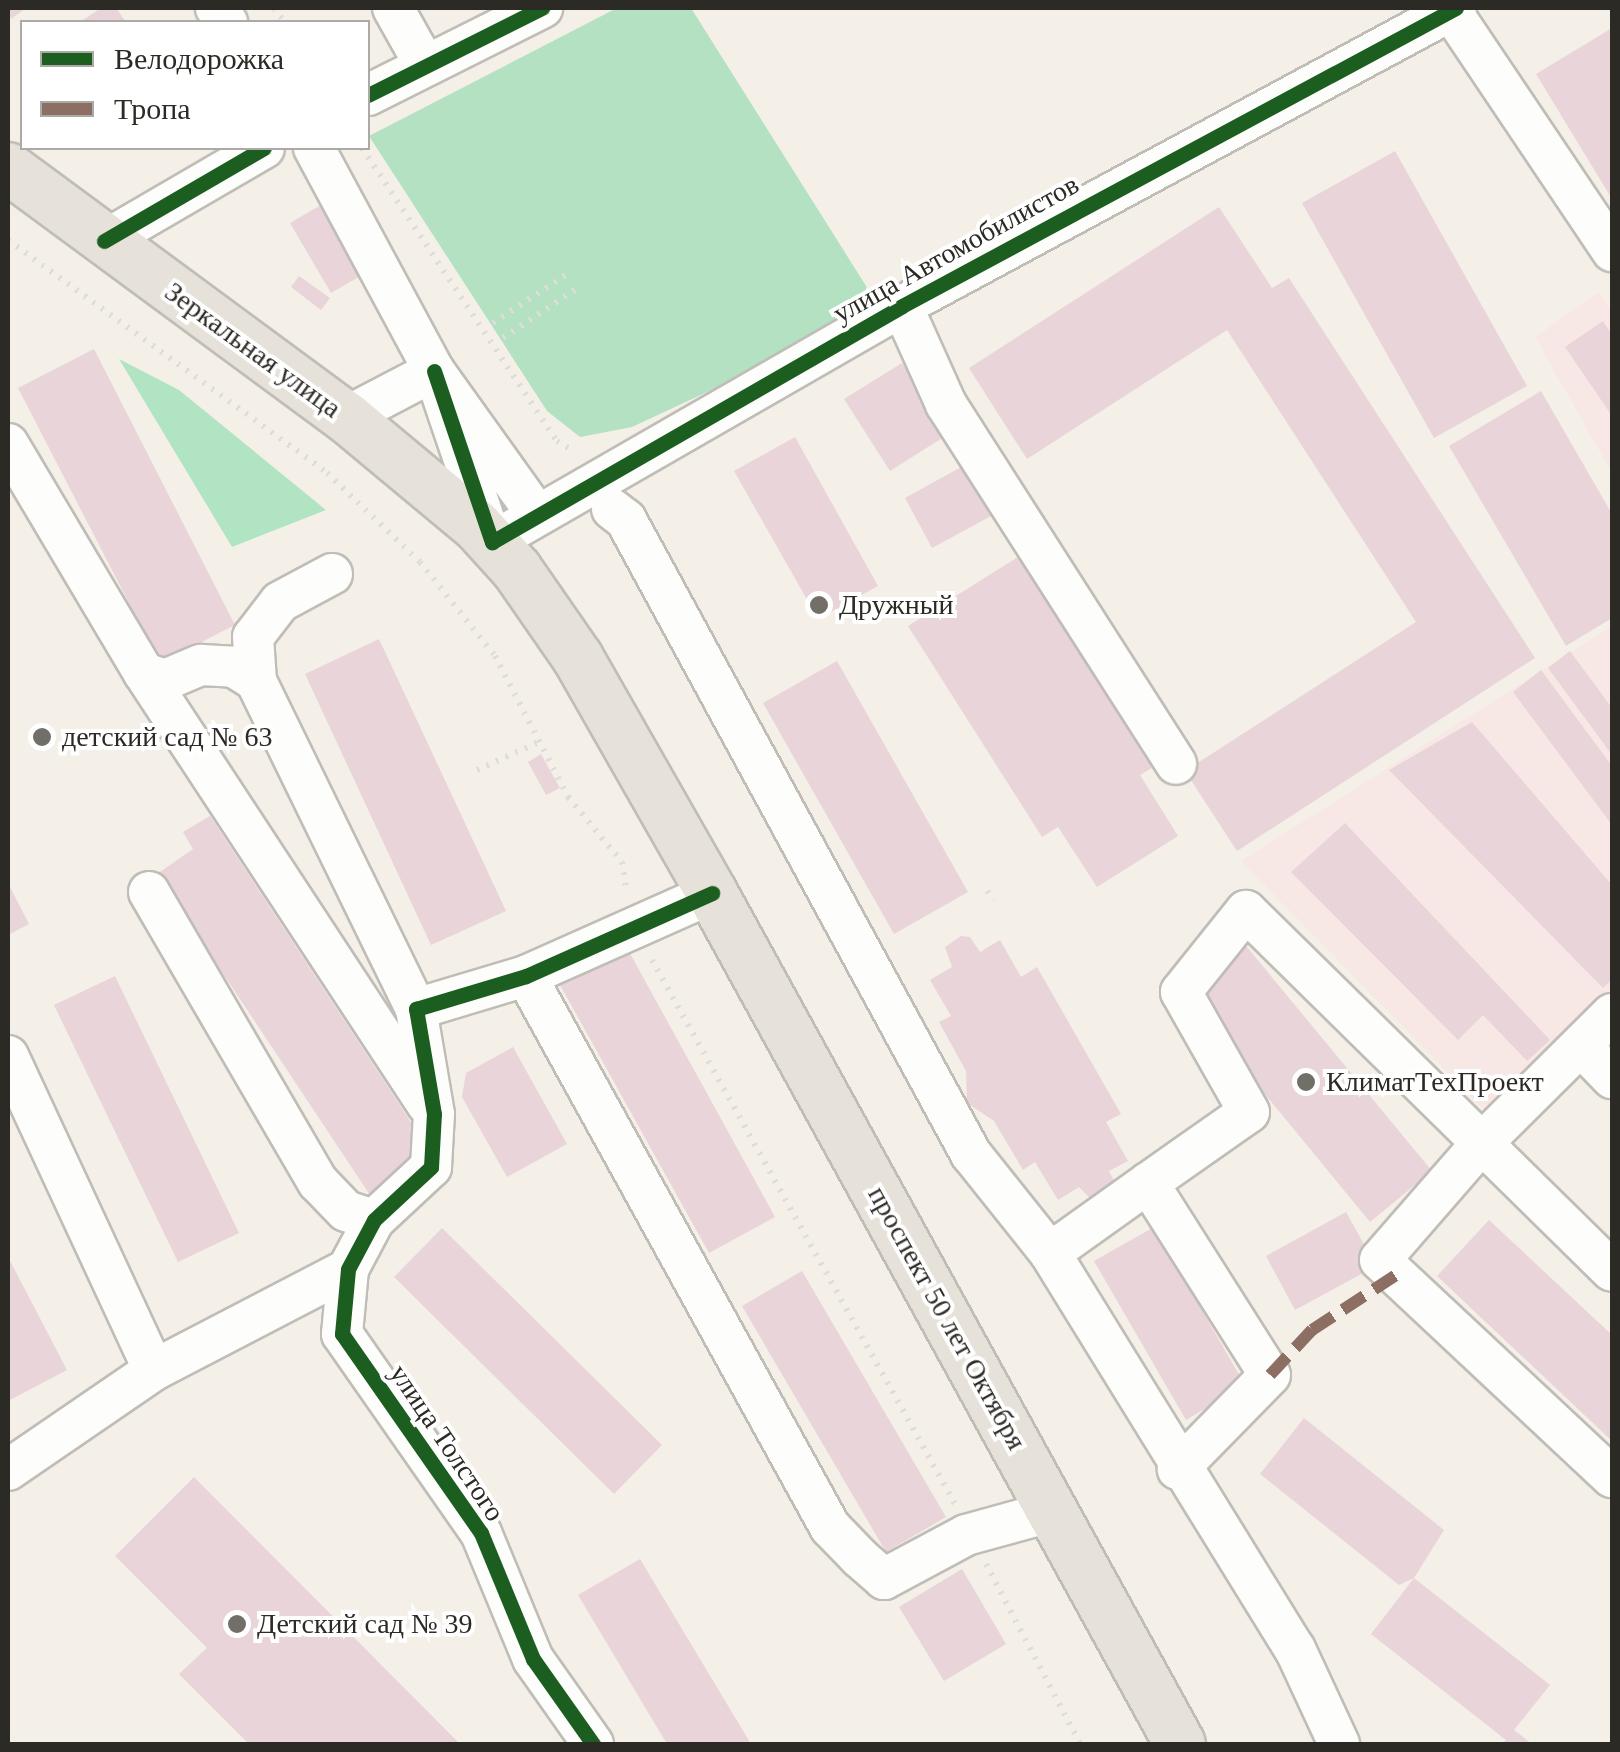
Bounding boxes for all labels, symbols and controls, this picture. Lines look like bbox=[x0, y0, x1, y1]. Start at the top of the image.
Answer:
legend bbox=[20, 20, 370, 150]
text: Велодорожка bbox=[114, 42, 284, 75]
text: Тропа bbox=[114, 92, 191, 125]
street label: улица Автомобилистов bbox=[827, 167, 1085, 331]
street label: Зеркальная улица bbox=[158, 275, 348, 425]
place label: Дружный bbox=[839, 588, 953, 622]
marker: Дружный bbox=[808, 594, 830, 616]
place label: детский сад № 63 bbox=[62, 720, 272, 754]
marker: детский сад № 63 bbox=[31, 726, 53, 748]
place label: КлиматТехПроект bbox=[1326, 1065, 1544, 1099]
marker: КлиматТехПроект bbox=[1295, 1071, 1317, 1093]
street label: проспект 50 лет Октября bbox=[861, 1180, 1033, 1456]
street label: улица Толстого bbox=[382, 1358, 512, 1528]
place label: Детский сад № 39 bbox=[257, 1607, 473, 1641]
marker: Детский сад № 39 bbox=[226, 1613, 248, 1635]

